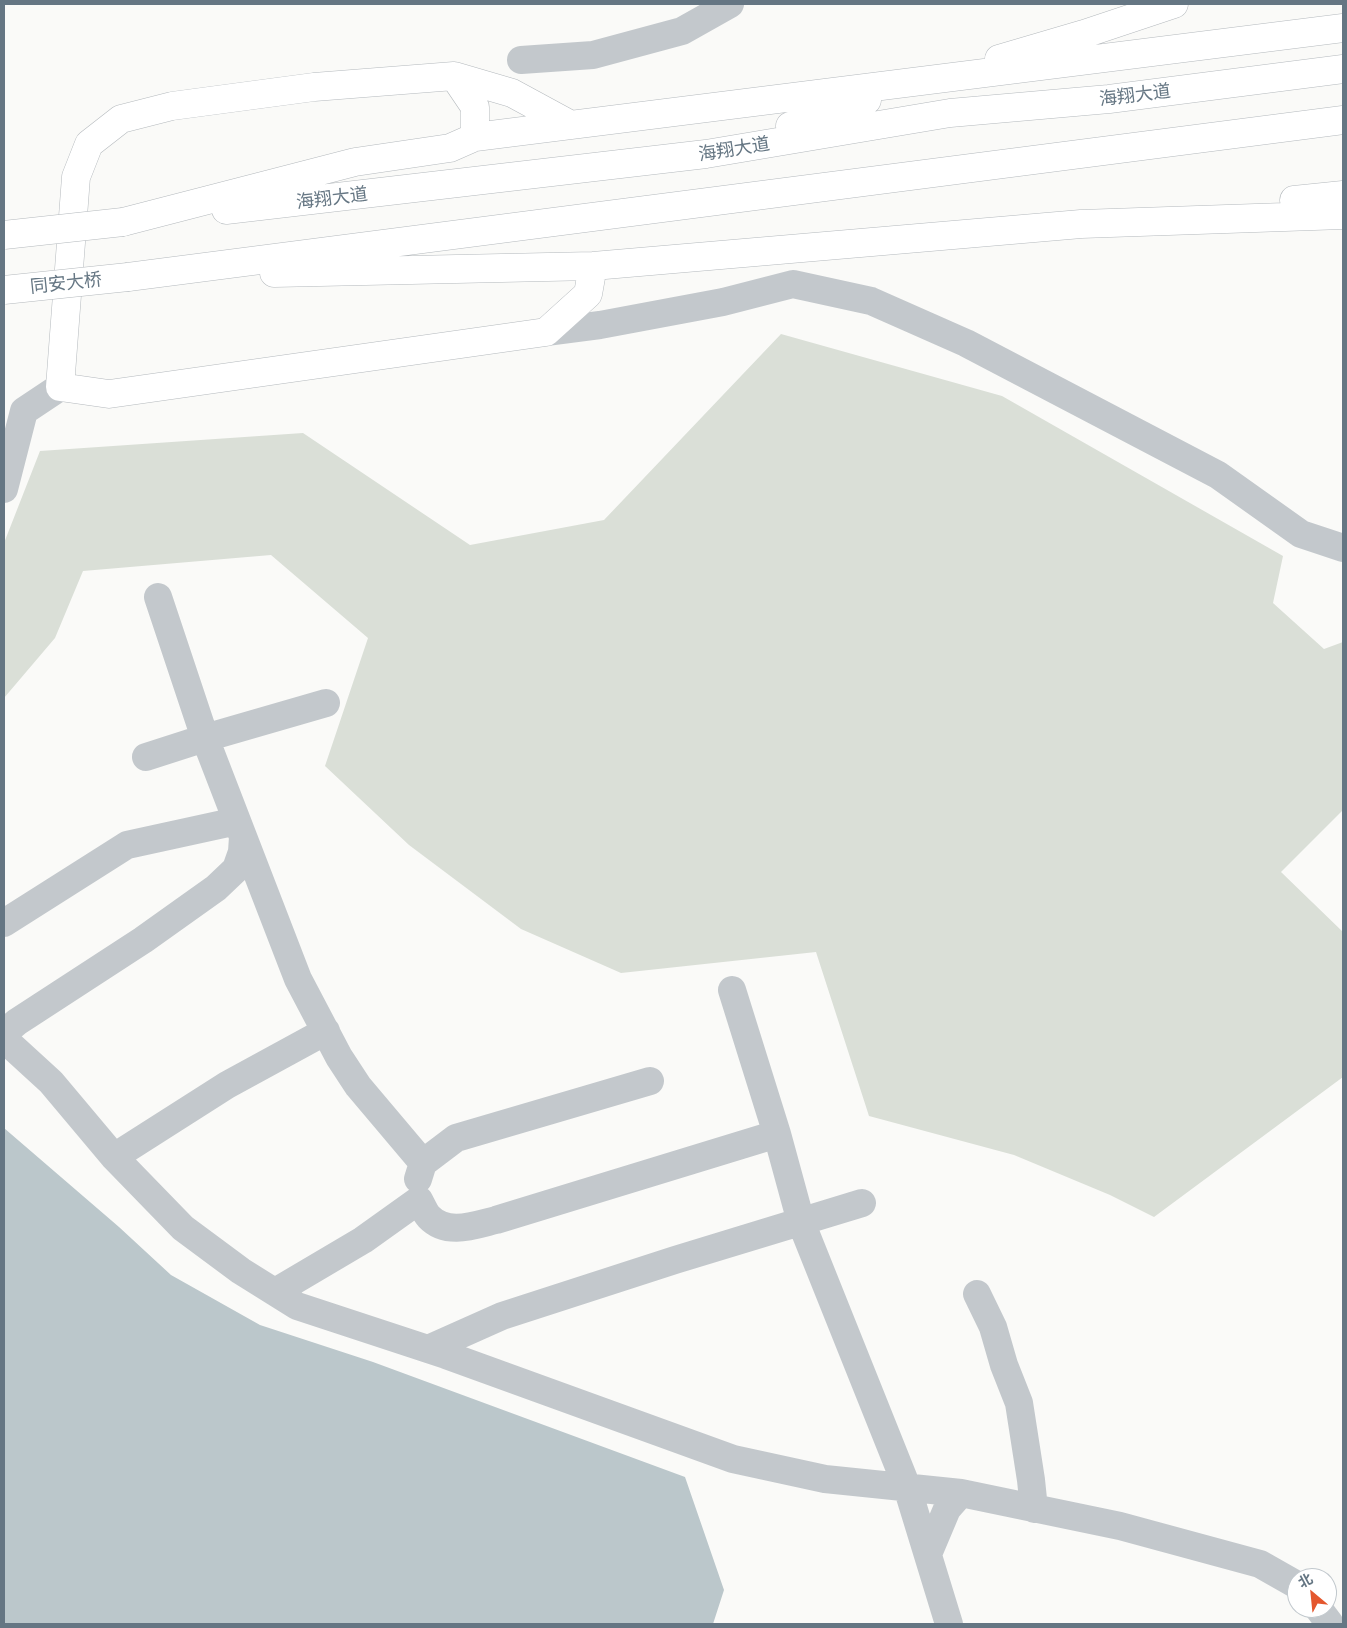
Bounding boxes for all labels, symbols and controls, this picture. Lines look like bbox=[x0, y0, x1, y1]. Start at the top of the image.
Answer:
street label: 海翔大道 bbox=[1098, 80, 1172, 110]
street label: 海翔大道 bbox=[697, 133, 771, 165]
street label: 海翔大道 bbox=[295, 183, 369, 213]
street label: 同安大桥 bbox=[29, 268, 103, 298]
north arrow bbox=[1287, 1568, 1337, 1618]
text: 北 bbox=[1295, 1569, 1315, 1591]

